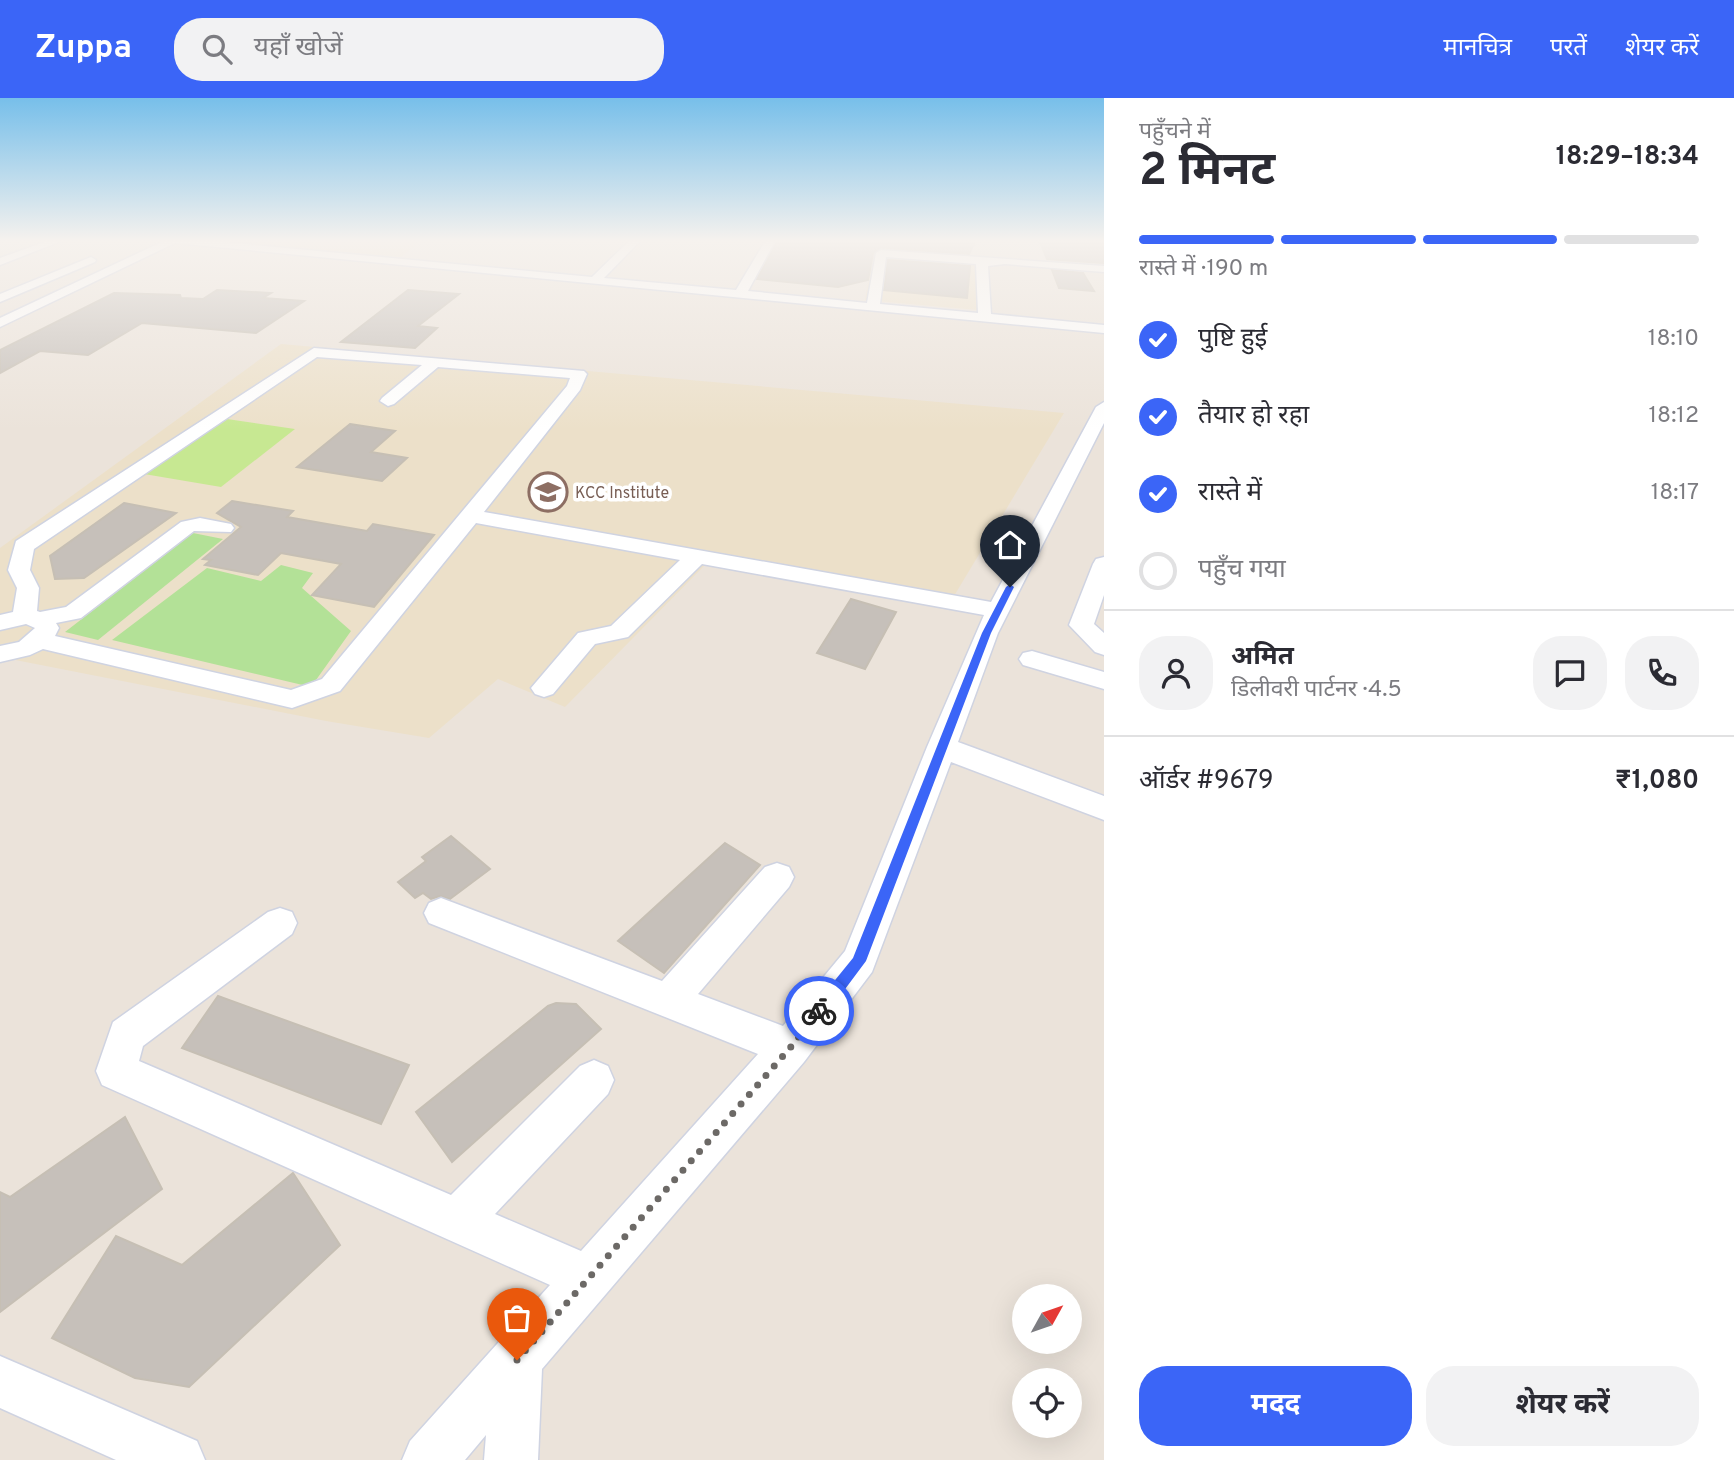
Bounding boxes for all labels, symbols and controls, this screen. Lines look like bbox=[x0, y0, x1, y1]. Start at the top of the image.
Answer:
search box bbox=[174, 18, 664, 81]
text: Zuppa bbox=[35, 28, 132, 70]
icon: search bbox=[198, 30, 236, 68]
text: यहाँ खोजें bbox=[254, 32, 343, 65]
text: मानचित्र bbox=[1443, 34, 1512, 64]
text: परतें bbox=[1550, 34, 1587, 64]
text: शेयर करें bbox=[1625, 34, 1699, 64]
text: पहुँचने में bbox=[1139, 118, 1211, 147]
text: 18:29–18:34 bbox=[1556, 141, 1699, 174]
text: 2 मिनट bbox=[1139, 143, 1275, 202]
text: रास्ते में · 190 m bbox=[1139, 255, 1268, 284]
icon: check bbox=[1139, 321, 1177, 359]
text: पुष्टि हुई bbox=[1198, 323, 1267, 356]
text: 18:10 bbox=[1648, 325, 1699, 354]
icon: check bbox=[1139, 398, 1177, 436]
text: तैयार हो रहा bbox=[1198, 400, 1309, 433]
text: 18:12 bbox=[1649, 402, 1699, 431]
school or university icon: KCC Institute bbox=[527, 471, 569, 513]
icon: check bbox=[1139, 475, 1177, 513]
text: रास्ते में bbox=[1198, 477, 1262, 510]
text: 18:17 bbox=[1651, 479, 1699, 508]
place label: KCC Institute bbox=[575, 484, 669, 504]
pin bbox=[980, 515, 1040, 587]
icon: home bbox=[991, 526, 1029, 564]
text: पहुँच गया bbox=[1198, 554, 1286, 587]
button: person bbox=[1139, 636, 1213, 710]
button: chat bbox=[1533, 636, 1607, 710]
button: phone bbox=[1625, 636, 1699, 710]
text: अमित bbox=[1231, 641, 1294, 674]
text: डिलीवरी पार्टनर · 4.5 bbox=[1231, 676, 1402, 705]
text: ऑर्डर #9679 bbox=[1139, 765, 1274, 798]
text: ₹1,080 bbox=[1615, 765, 1699, 798]
courier bbox=[784, 976, 854, 1046]
icon: bike bbox=[800, 992, 838, 1030]
north arrow bbox=[1012, 1284, 1082, 1354]
map controls bbox=[1012, 1284, 1082, 1438]
pin bbox=[487, 1288, 547, 1360]
icon: bag bbox=[498, 1299, 536, 1337]
button: मदद bbox=[1139, 1366, 1412, 1446]
button: शेयर करें bbox=[1426, 1366, 1699, 1446]
button: locate bbox=[1012, 1368, 1082, 1438]

